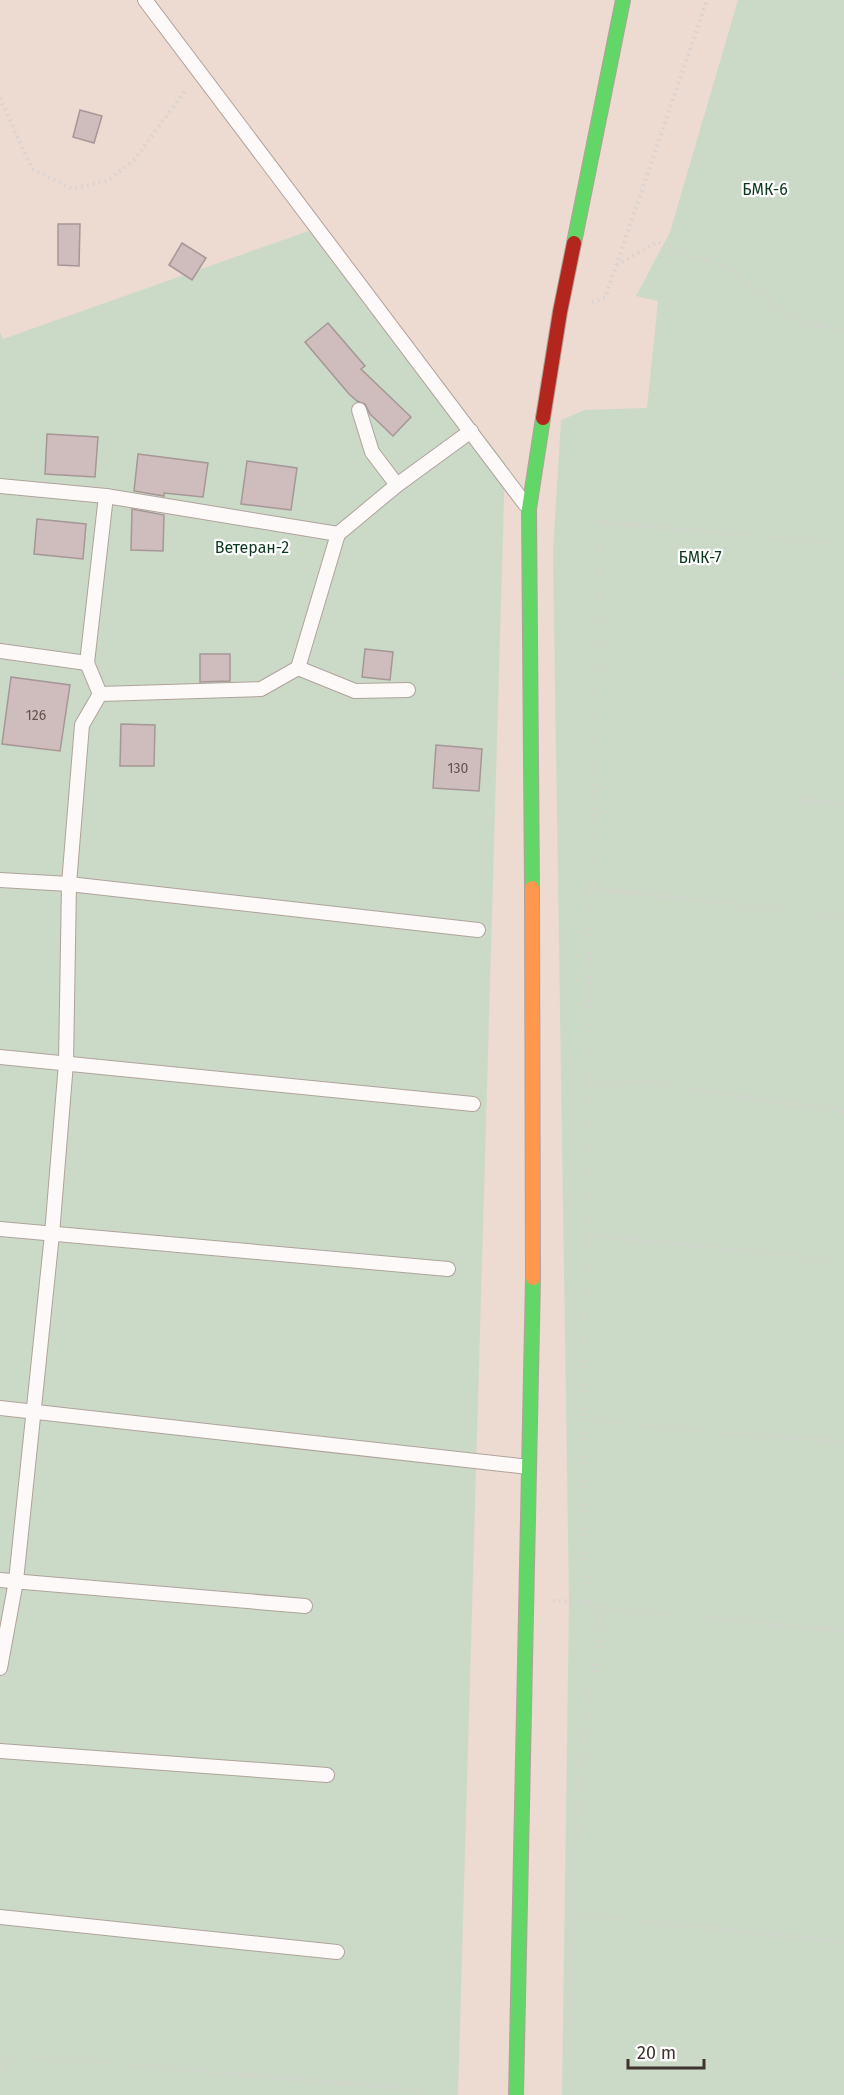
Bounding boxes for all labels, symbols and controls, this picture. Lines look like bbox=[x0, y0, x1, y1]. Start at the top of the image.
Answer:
park label: БМК-6 bbox=[742, 180, 788, 199]
park label: Ветеран-2 bbox=[215, 538, 289, 557]
park label: БМК-7 bbox=[678, 548, 722, 567]
house number: 126 bbox=[26, 707, 46, 724]
house number: 130 bbox=[448, 760, 469, 777]
scale bar bbox=[628, 2032, 704, 2070]
text: 20 m bbox=[637, 2042, 676, 2064]

